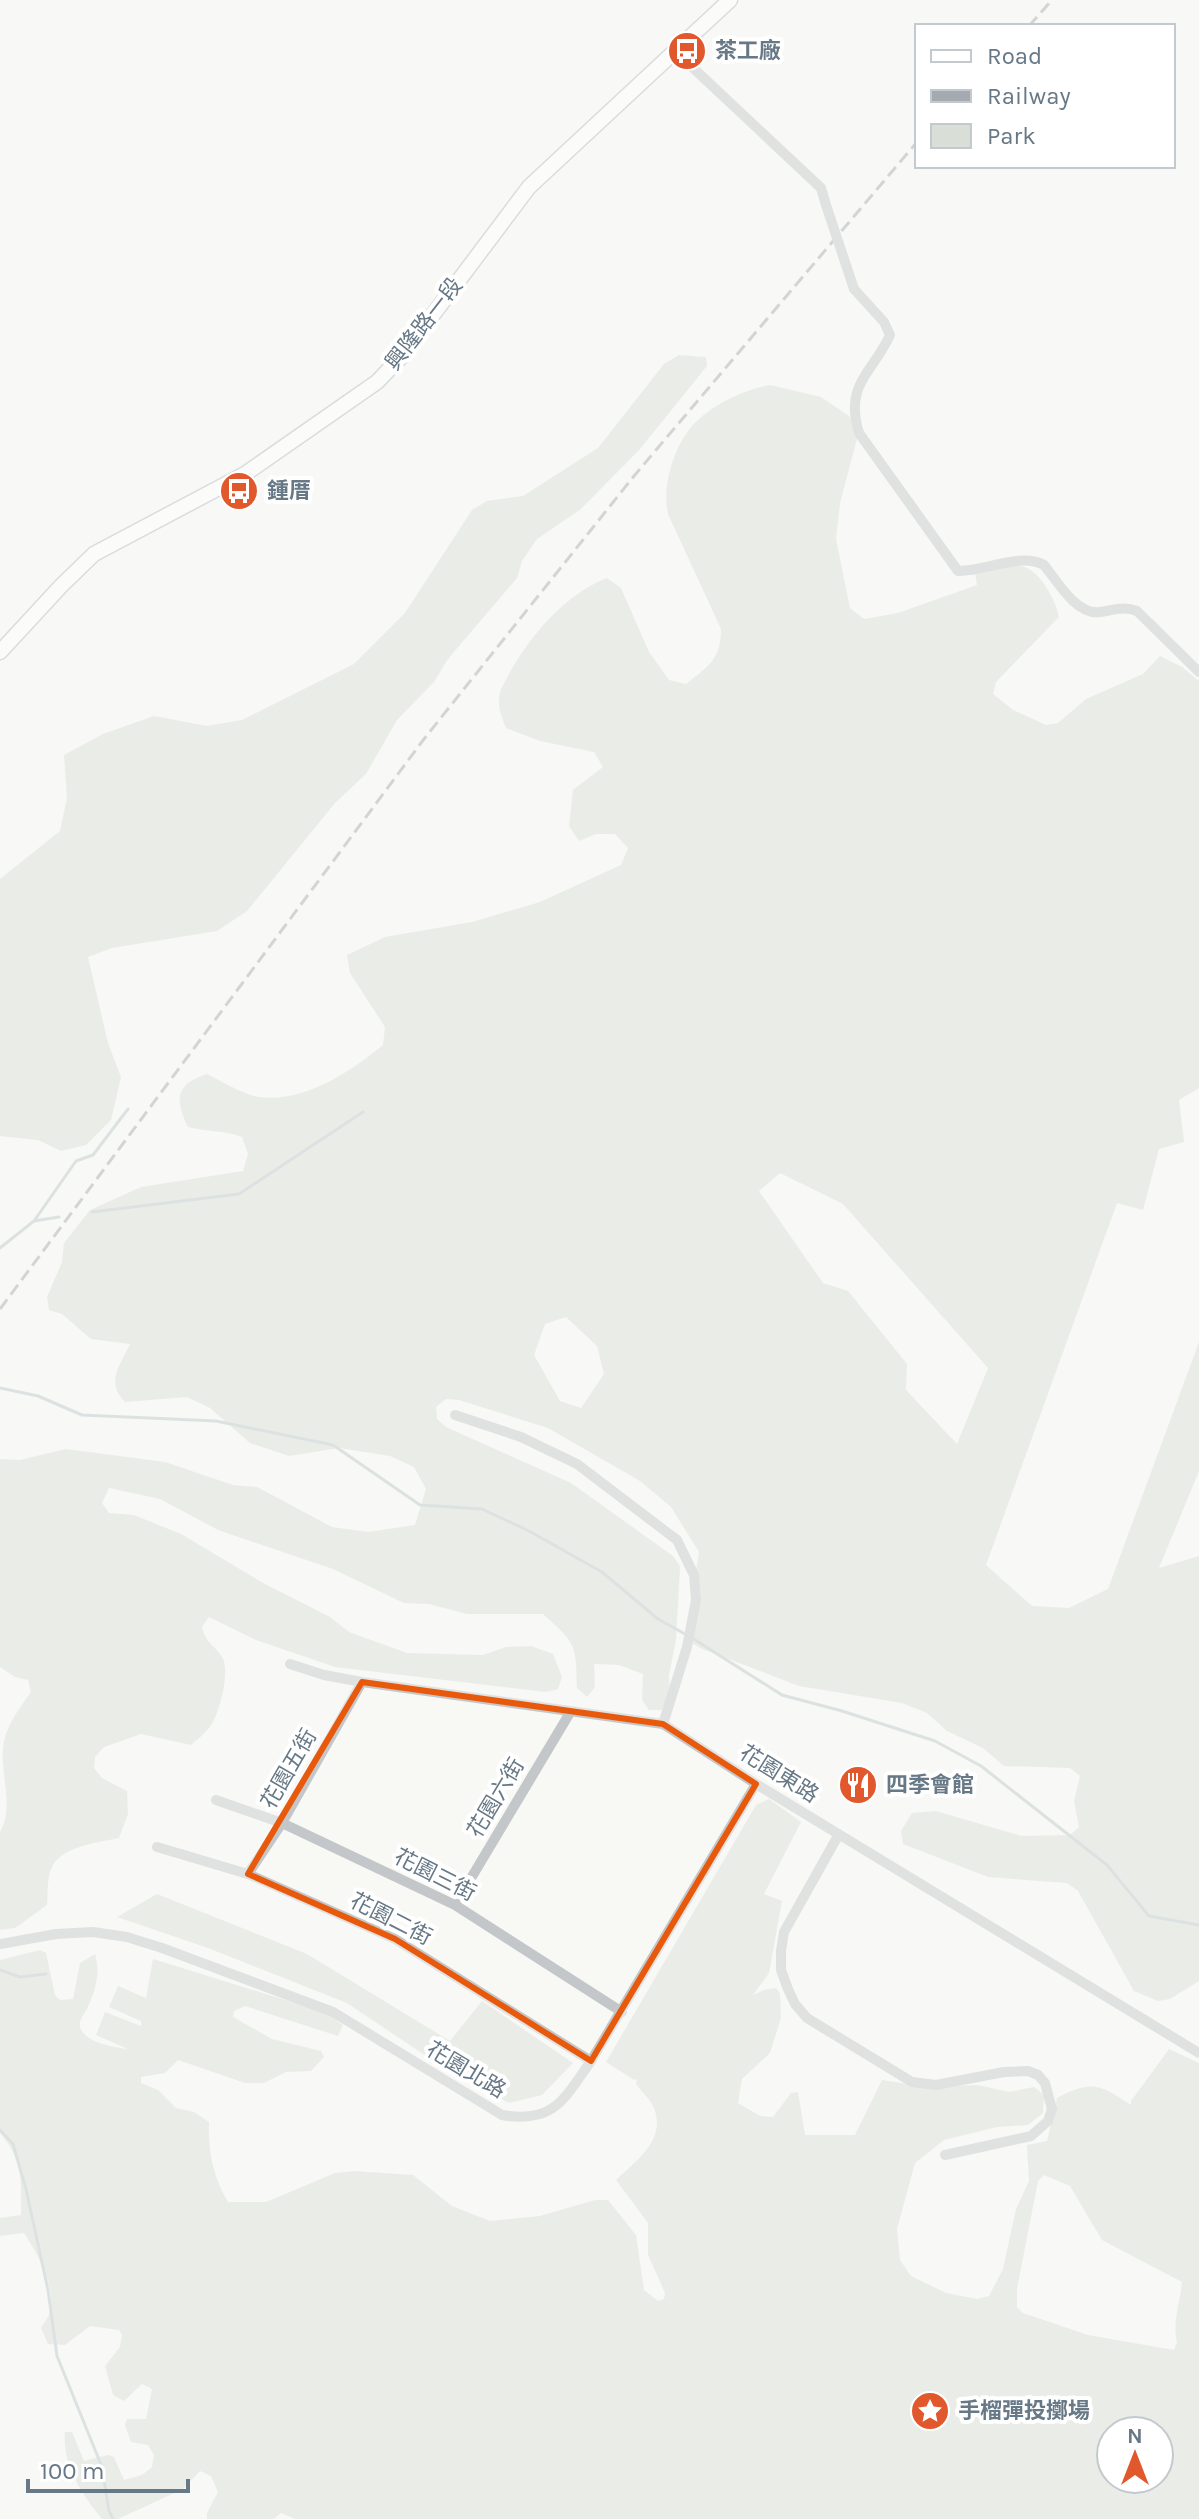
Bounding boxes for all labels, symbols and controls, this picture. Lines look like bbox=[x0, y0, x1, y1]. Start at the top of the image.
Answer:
legend bbox=[915, 24, 1175, 168]
bus stop icon: 茶工廠 bbox=[666, 30, 708, 72]
place label: 茶工廠 bbox=[715, 38, 781, 64]
text: Road bbox=[987, 42, 1042, 70]
text: Railway bbox=[987, 82, 1071, 110]
text: Park bbox=[987, 122, 1036, 150]
street label: 興隆路一段 bbox=[380, 273, 468, 375]
bus stop icon: 鍾厝 bbox=[218, 470, 260, 512]
place label: 鍾厝 bbox=[267, 478, 311, 504]
street label: 花園五街 bbox=[256, 1724, 322, 1814]
street label: 花園東路 bbox=[735, 1740, 823, 1808]
street label: 花園六街 bbox=[462, 1754, 530, 1842]
restaurant icon: 四季會館 bbox=[837, 1764, 879, 1806]
place label: 四季會館 bbox=[886, 1772, 974, 1798]
street label: 花園三街 bbox=[390, 1843, 480, 1907]
street label: 花園二街 bbox=[346, 1887, 436, 1951]
street label: 花園北路 bbox=[422, 2036, 510, 2104]
place icon: 手榴彈投擲場 bbox=[909, 2390, 951, 2432]
place label: 手榴彈投擲場 bbox=[958, 2398, 1090, 2424]
north arrow bbox=[1095, 2415, 1175, 2495]
text: N bbox=[1127, 2423, 1143, 2449]
scale bar bbox=[28, 2443, 188, 2493]
text: 100 m bbox=[40, 2457, 105, 2485]

